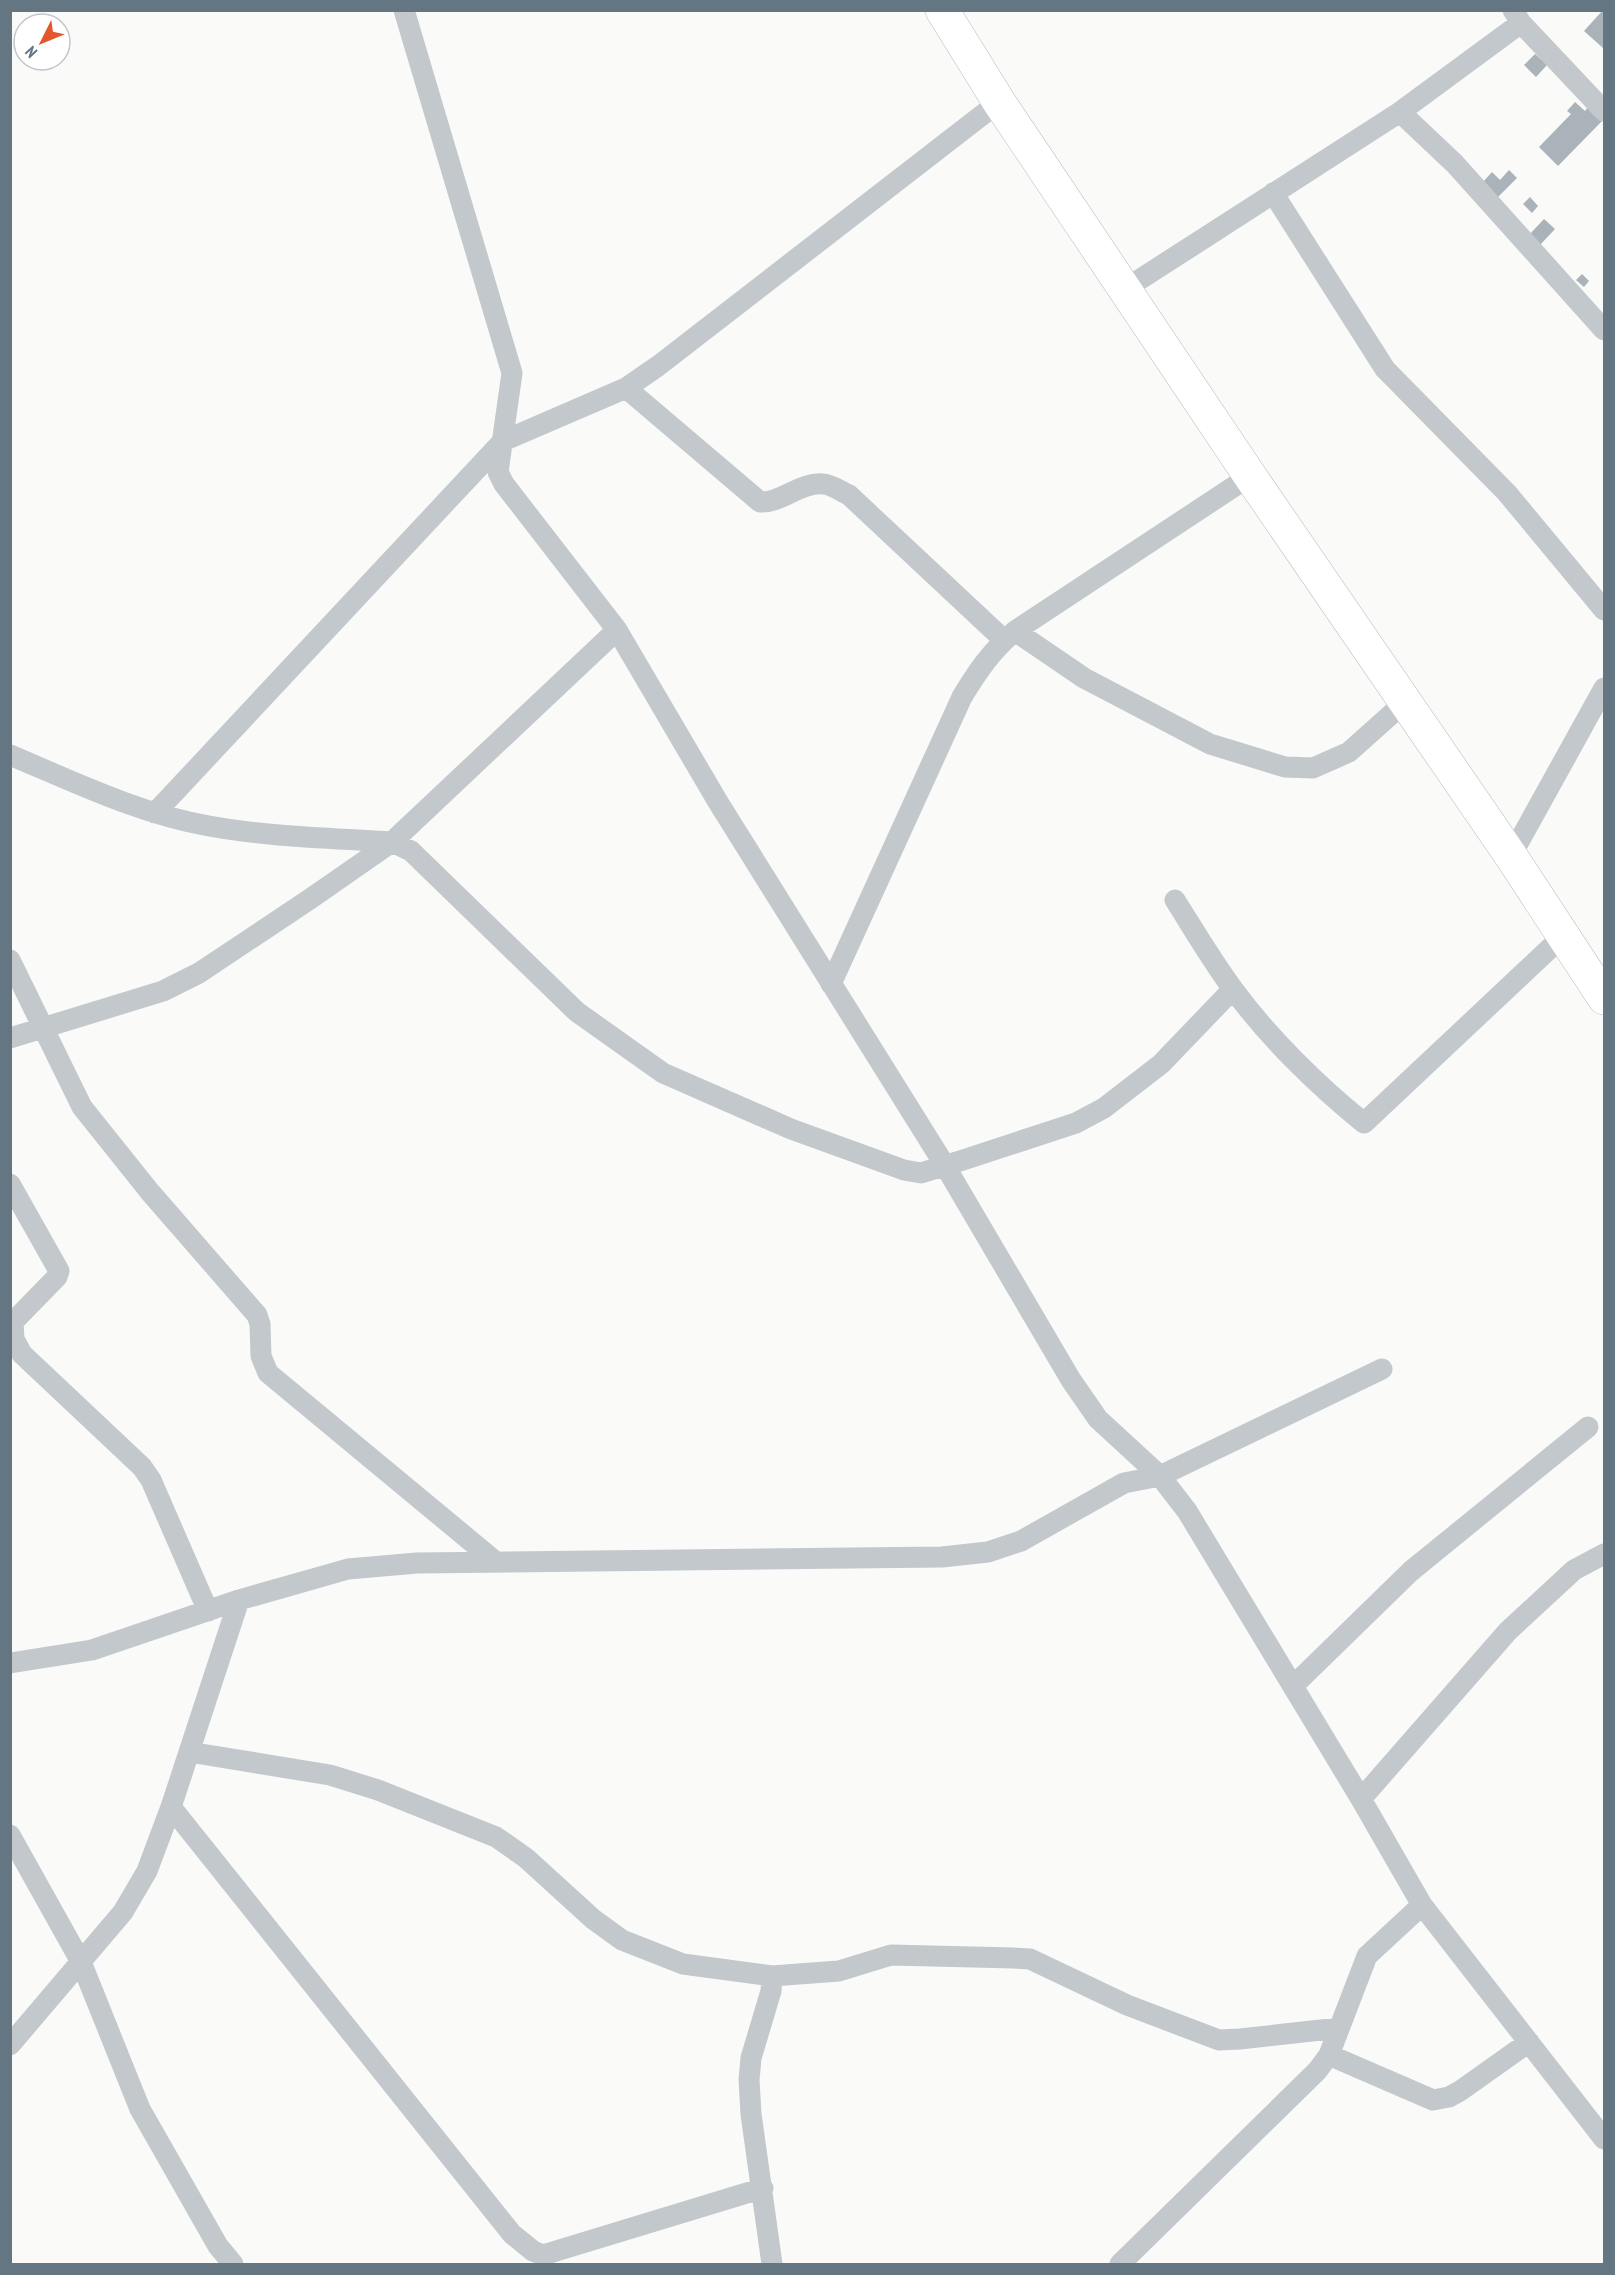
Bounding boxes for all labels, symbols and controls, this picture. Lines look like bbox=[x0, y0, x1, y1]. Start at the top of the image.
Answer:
north arrow bbox=[12, 12, 72, 72]
text: N bbox=[21, 42, 41, 62]

